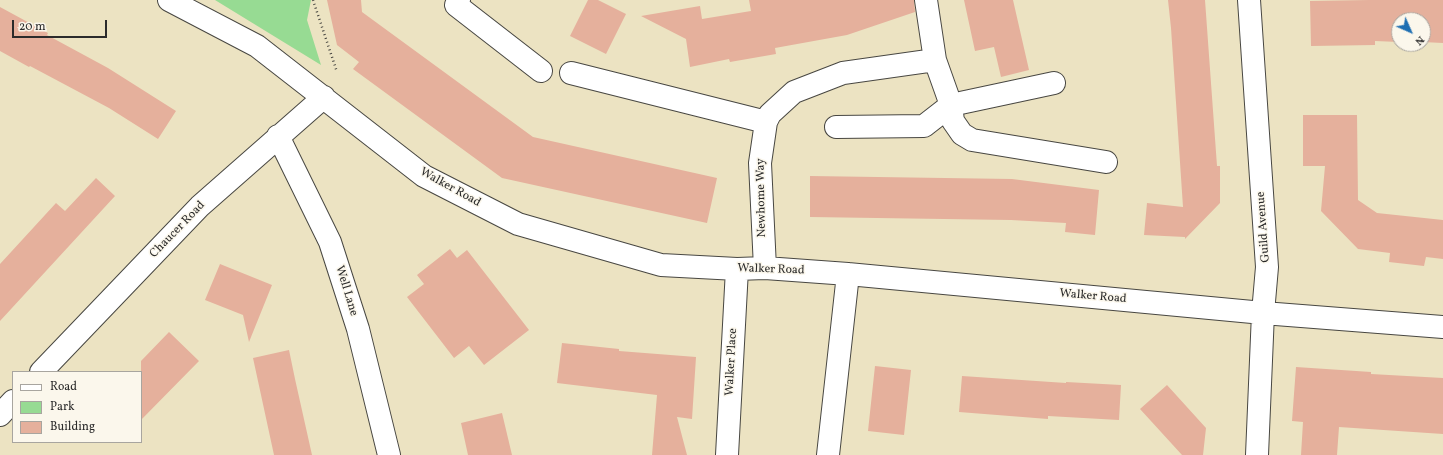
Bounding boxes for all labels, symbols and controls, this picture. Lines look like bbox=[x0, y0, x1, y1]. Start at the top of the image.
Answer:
scale bar bbox=[14, 12, 109, 38]
north arrow bbox=[1391, 12, 1431, 52]
text: 20 m bbox=[19, 19, 46, 35]
text: N bbox=[1411, 32, 1427, 48]
street label: Newhome Way bbox=[754, 158, 770, 238]
street label: Walker Road bbox=[417, 165, 483, 211]
street label: Guild Avenue bbox=[1254, 191, 1274, 263]
street label: Chaucer Road bbox=[147, 199, 209, 261]
street label: Walker Road bbox=[737, 262, 805, 278]
street label: Well Lane bbox=[332, 264, 360, 318]
street label: Walker Road bbox=[1059, 287, 1127, 307]
street label: Walker Place bbox=[723, 328, 741, 396]
legend bbox=[12, 371, 142, 443]
text: Road bbox=[50, 379, 77, 395]
text: Park bbox=[50, 399, 75, 415]
text: Building bbox=[50, 419, 95, 435]

